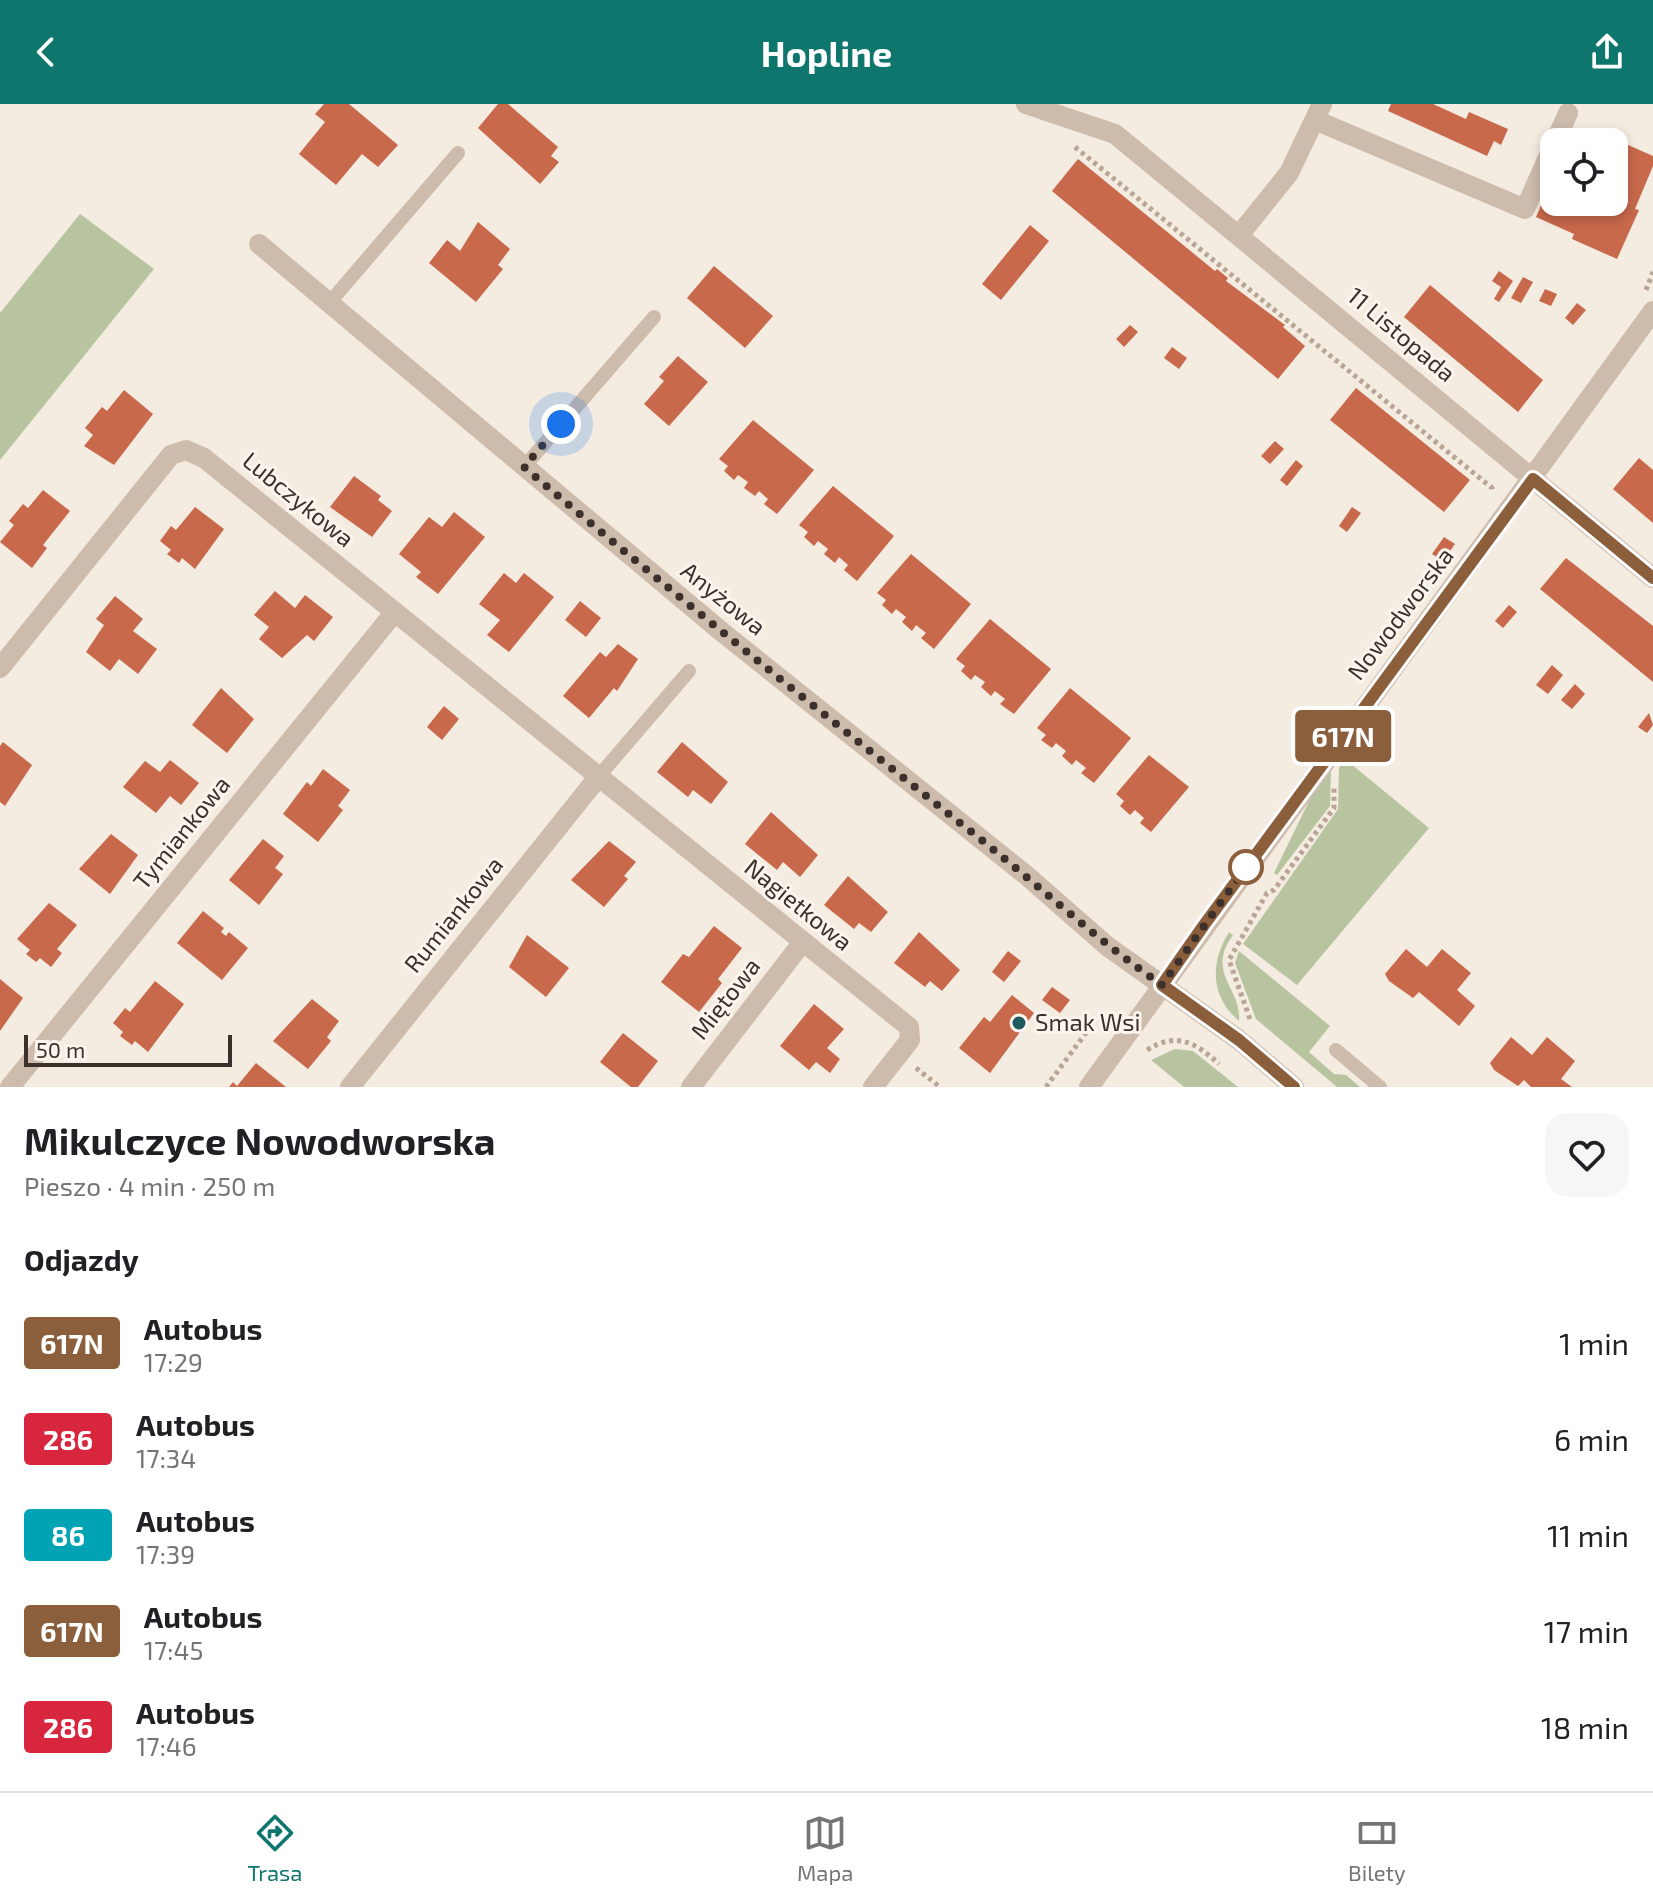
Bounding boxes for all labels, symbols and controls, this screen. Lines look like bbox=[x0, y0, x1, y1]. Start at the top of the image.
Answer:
icon: back bbox=[24, 30, 68, 74]
icon: share bbox=[1585, 30, 1629, 74]
text: Hopline bbox=[761, 31, 892, 74]
map controls bbox=[1540, 128, 1628, 216]
button: locate bbox=[1540, 128, 1628, 216]
street label: 11 Listopada bbox=[1342, 280, 1462, 387]
your location bbox=[541, 404, 581, 444]
street label: Lubczykowa bbox=[237, 445, 360, 552]
street label: Nowodworska bbox=[1341, 541, 1459, 685]
street label: Anyżowa bbox=[676, 555, 772, 641]
line badge: 617N bbox=[1287, 710, 1399, 762]
text: 617N bbox=[1311, 719, 1375, 753]
street label: Tymiankowa bbox=[126, 770, 235, 895]
street label: Rumiankowa bbox=[397, 850, 508, 978]
unlabelled marker bbox=[1229, 850, 1263, 884]
street label: Nagietkowa bbox=[739, 852, 858, 956]
street label: Miętowa bbox=[684, 952, 766, 1045]
place label: Smak Wsi bbox=[1035, 1007, 1140, 1036]
marker: Smak Wsi bbox=[1010, 1014, 1028, 1032]
scale bar bbox=[24, 1031, 232, 1067]
text: 50 m bbox=[36, 1036, 85, 1062]
button: heart bbox=[1545, 1113, 1629, 1197]
text: Mikulczyce Nowodworska bbox=[24, 1117, 495, 1163]
text: Pieszo · 4 min · 250 m bbox=[24, 1170, 275, 1201]
text: Odjazdy bbox=[24, 1241, 139, 1277]
text: Autobus bbox=[144, 1310, 263, 1346]
text: 1 min bbox=[1559, 1325, 1629, 1361]
text: 617N bbox=[40, 1326, 104, 1360]
text: 17:29 bbox=[144, 1346, 203, 1377]
text: Autobus bbox=[136, 1406, 255, 1442]
text: 6 min bbox=[1554, 1421, 1629, 1457]
text: 286 bbox=[43, 1422, 93, 1456]
text: 17:34 bbox=[136, 1442, 196, 1473]
text: Autobus bbox=[136, 1502, 255, 1538]
text: 11 min bbox=[1547, 1517, 1629, 1553]
text: 86 bbox=[51, 1518, 85, 1552]
text: 17:39 bbox=[136, 1538, 195, 1569]
text: Autobus bbox=[144, 1598, 263, 1634]
text: 17 min bbox=[1544, 1613, 1629, 1649]
text: 617N bbox=[40, 1614, 104, 1648]
text: 17:45 bbox=[144, 1634, 203, 1665]
text: Autobus bbox=[136, 1694, 255, 1730]
text: 18 min bbox=[1541, 1709, 1629, 1745]
text: 286 bbox=[43, 1710, 93, 1744]
text: 17:46 bbox=[136, 1730, 197, 1761]
tab: Trasa bbox=[247, 1811, 302, 1885]
tab: Mapa bbox=[797, 1811, 853, 1885]
tab: Bilety bbox=[1348, 1811, 1406, 1885]

